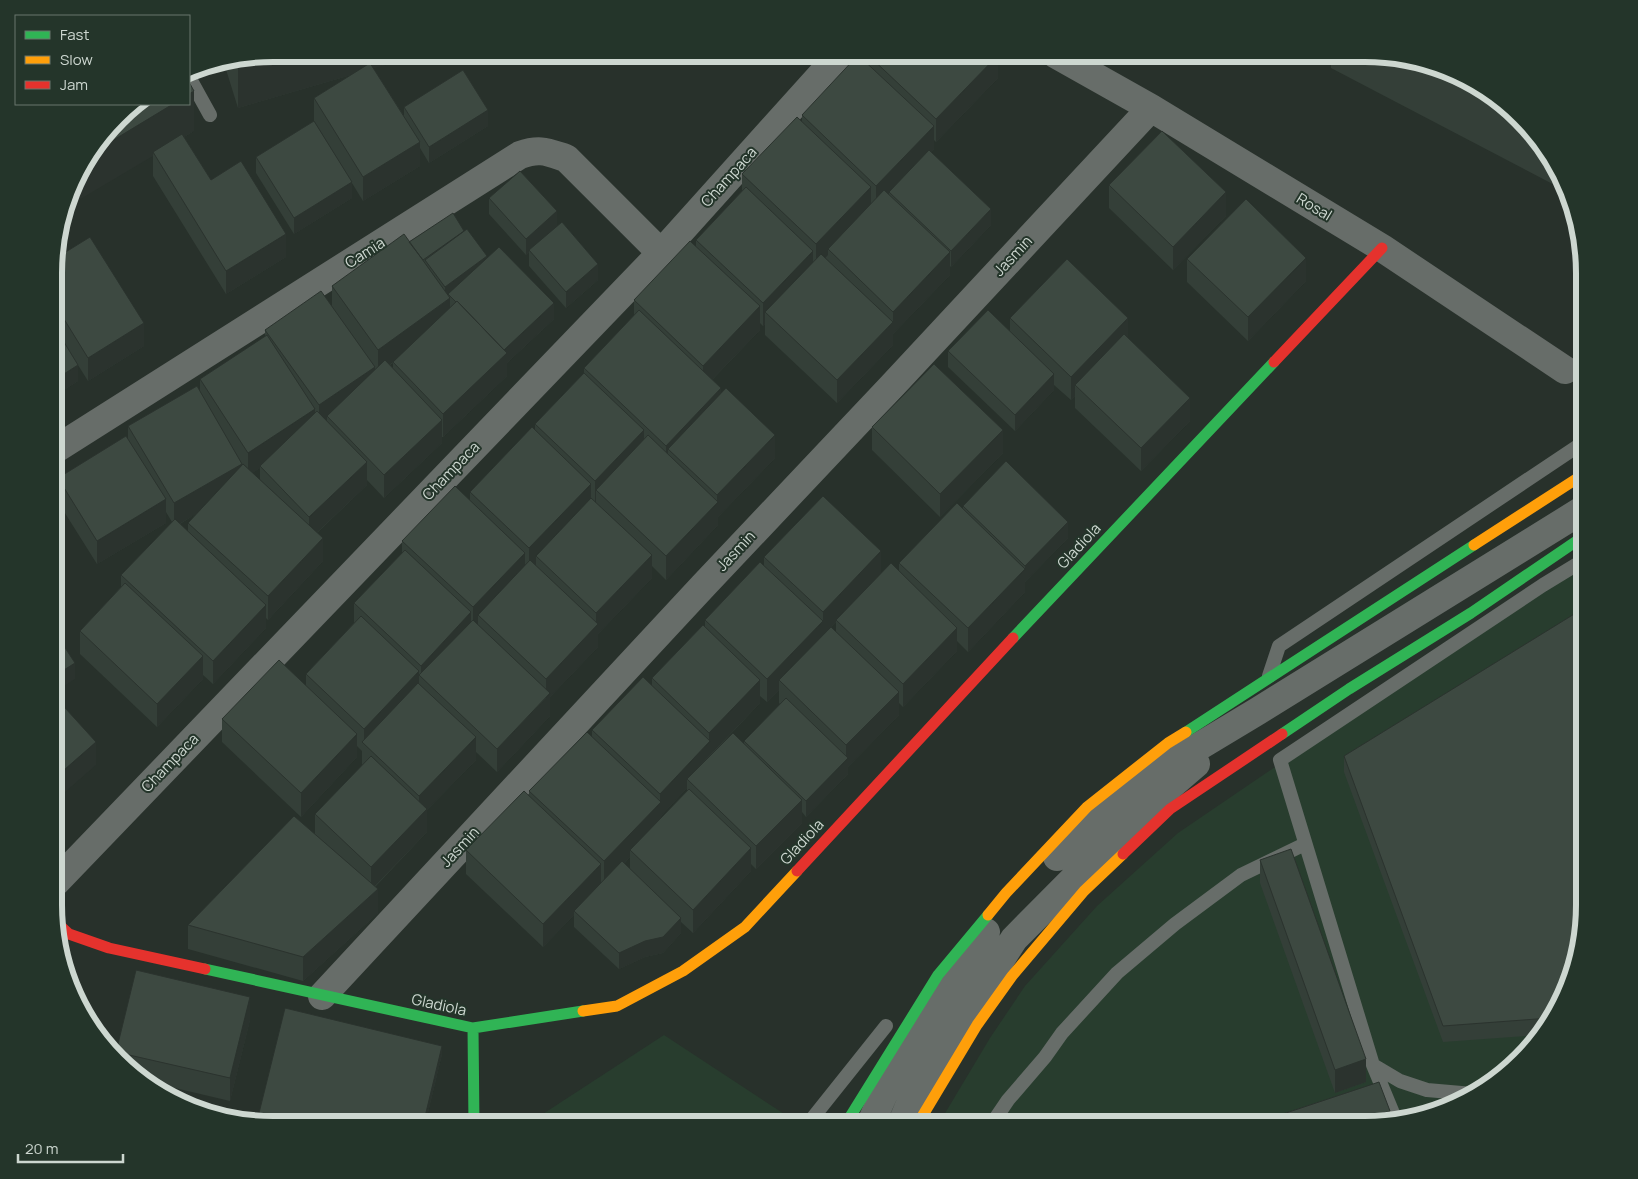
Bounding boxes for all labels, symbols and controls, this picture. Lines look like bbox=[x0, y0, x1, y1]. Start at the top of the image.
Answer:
legend bbox=[15, 15, 190, 105]
text: Fast bbox=[60, 24, 89, 45]
text: Slow bbox=[60, 49, 93, 70]
text: Jam bbox=[60, 74, 88, 95]
street label: Champaca bbox=[696, 142, 761, 211]
street label: Rosal bbox=[1293, 188, 1336, 225]
street label: Jasmin bbox=[988, 231, 1037, 280]
street label: Camia bbox=[341, 232, 389, 273]
street label: Champaca bbox=[417, 437, 484, 505]
street label: Gladiola bbox=[1052, 518, 1105, 573]
street label: Jasmin bbox=[711, 526, 760, 575]
street label: Champaca bbox=[136, 729, 203, 797]
street label: Gladiola bbox=[775, 814, 828, 869]
street label: Jasmin bbox=[435, 822, 484, 871]
street label: Gladiola bbox=[410, 988, 468, 1021]
scale bar bbox=[18, 1132, 122, 1164]
text: 20 m bbox=[25, 1138, 58, 1159]

